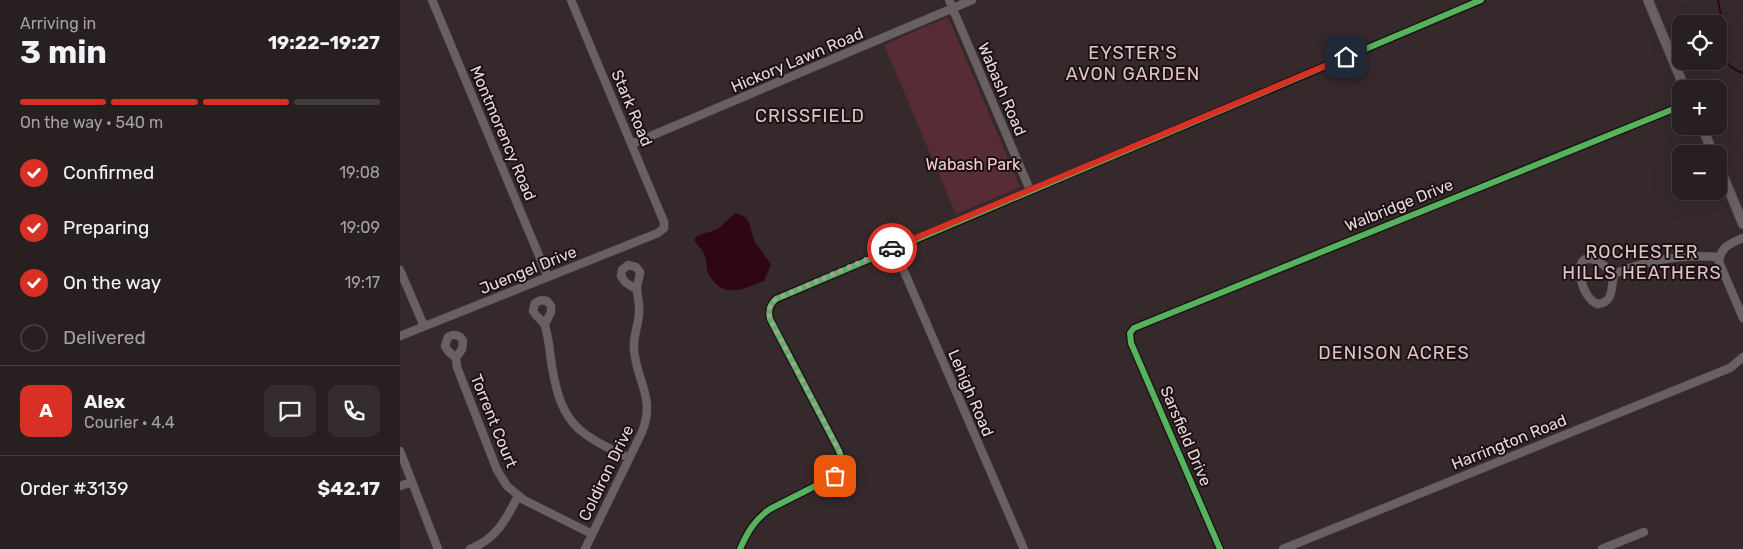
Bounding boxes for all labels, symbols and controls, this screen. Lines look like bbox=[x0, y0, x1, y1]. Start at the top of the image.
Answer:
text: Arriving in bbox=[20, 14, 96, 33]
map controls bbox=[1672, 15, 1727, 200]
button: locate bbox=[1672, 15, 1727, 70]
street label: Hickory Lawn Road bbox=[728, 24, 866, 96]
text: 19:22–19:27 bbox=[268, 31, 380, 54]
text: 3 min bbox=[20, 33, 107, 71]
pin bbox=[1325, 36, 1367, 78]
street label: Wabash Road bbox=[974, 40, 1030, 138]
district label: EYSTER'S AVON GARDEN bbox=[1066, 42, 1200, 85]
icon: home bbox=[1332, 43, 1360, 71]
street label: Montmorency Road bbox=[466, 63, 540, 203]
street label: Stark Road bbox=[607, 67, 657, 149]
button: + bbox=[1672, 80, 1727, 135]
district label: CRISSFIELD bbox=[755, 105, 865, 127]
text: On the way · 540 m bbox=[20, 113, 163, 132]
button: − bbox=[1672, 145, 1727, 200]
park label: Wabash Park bbox=[926, 155, 1021, 174]
icon: check bbox=[20, 159, 48, 187]
text: Confirmed bbox=[63, 161, 154, 184]
text: 19:08 bbox=[339, 163, 380, 182]
street label: Walbridge Drive bbox=[1342, 175, 1456, 235]
icon: check bbox=[20, 214, 48, 242]
text: Preparing bbox=[63, 216, 149, 239]
text: 19:09 bbox=[340, 218, 380, 237]
courier bbox=[867, 223, 917, 273]
icon: car bbox=[878, 234, 906, 262]
district label: ROCHESTER HILLS HEATHERS bbox=[1562, 241, 1722, 284]
street label: Juengel Drive bbox=[477, 242, 579, 298]
icon: check bbox=[20, 269, 48, 297]
text: On the way bbox=[63, 271, 161, 294]
text: 19:17 bbox=[345, 273, 380, 292]
text: Delivered bbox=[63, 326, 146, 349]
district label: DENISON ACRES bbox=[1318, 342, 1470, 364]
street label: Lehigh Road bbox=[944, 347, 998, 439]
street label: Torrent Court bbox=[467, 371, 521, 471]
street label: Sarsfield Drive bbox=[1156, 383, 1216, 489]
button: chat bbox=[264, 385, 316, 437]
button: phone bbox=[328, 385, 380, 437]
text: Alex bbox=[84, 390, 125, 413]
text: A bbox=[39, 399, 53, 422]
street label: Harrington Road bbox=[1449, 410, 1569, 474]
text: Courier · 4.4 bbox=[84, 413, 175, 432]
street label: Coldiron Drive bbox=[575, 422, 637, 524]
pin bbox=[814, 455, 856, 497]
icon: bag bbox=[821, 462, 849, 490]
text: Order #3139 bbox=[20, 477, 128, 500]
text: $42.17 bbox=[317, 477, 380, 500]

